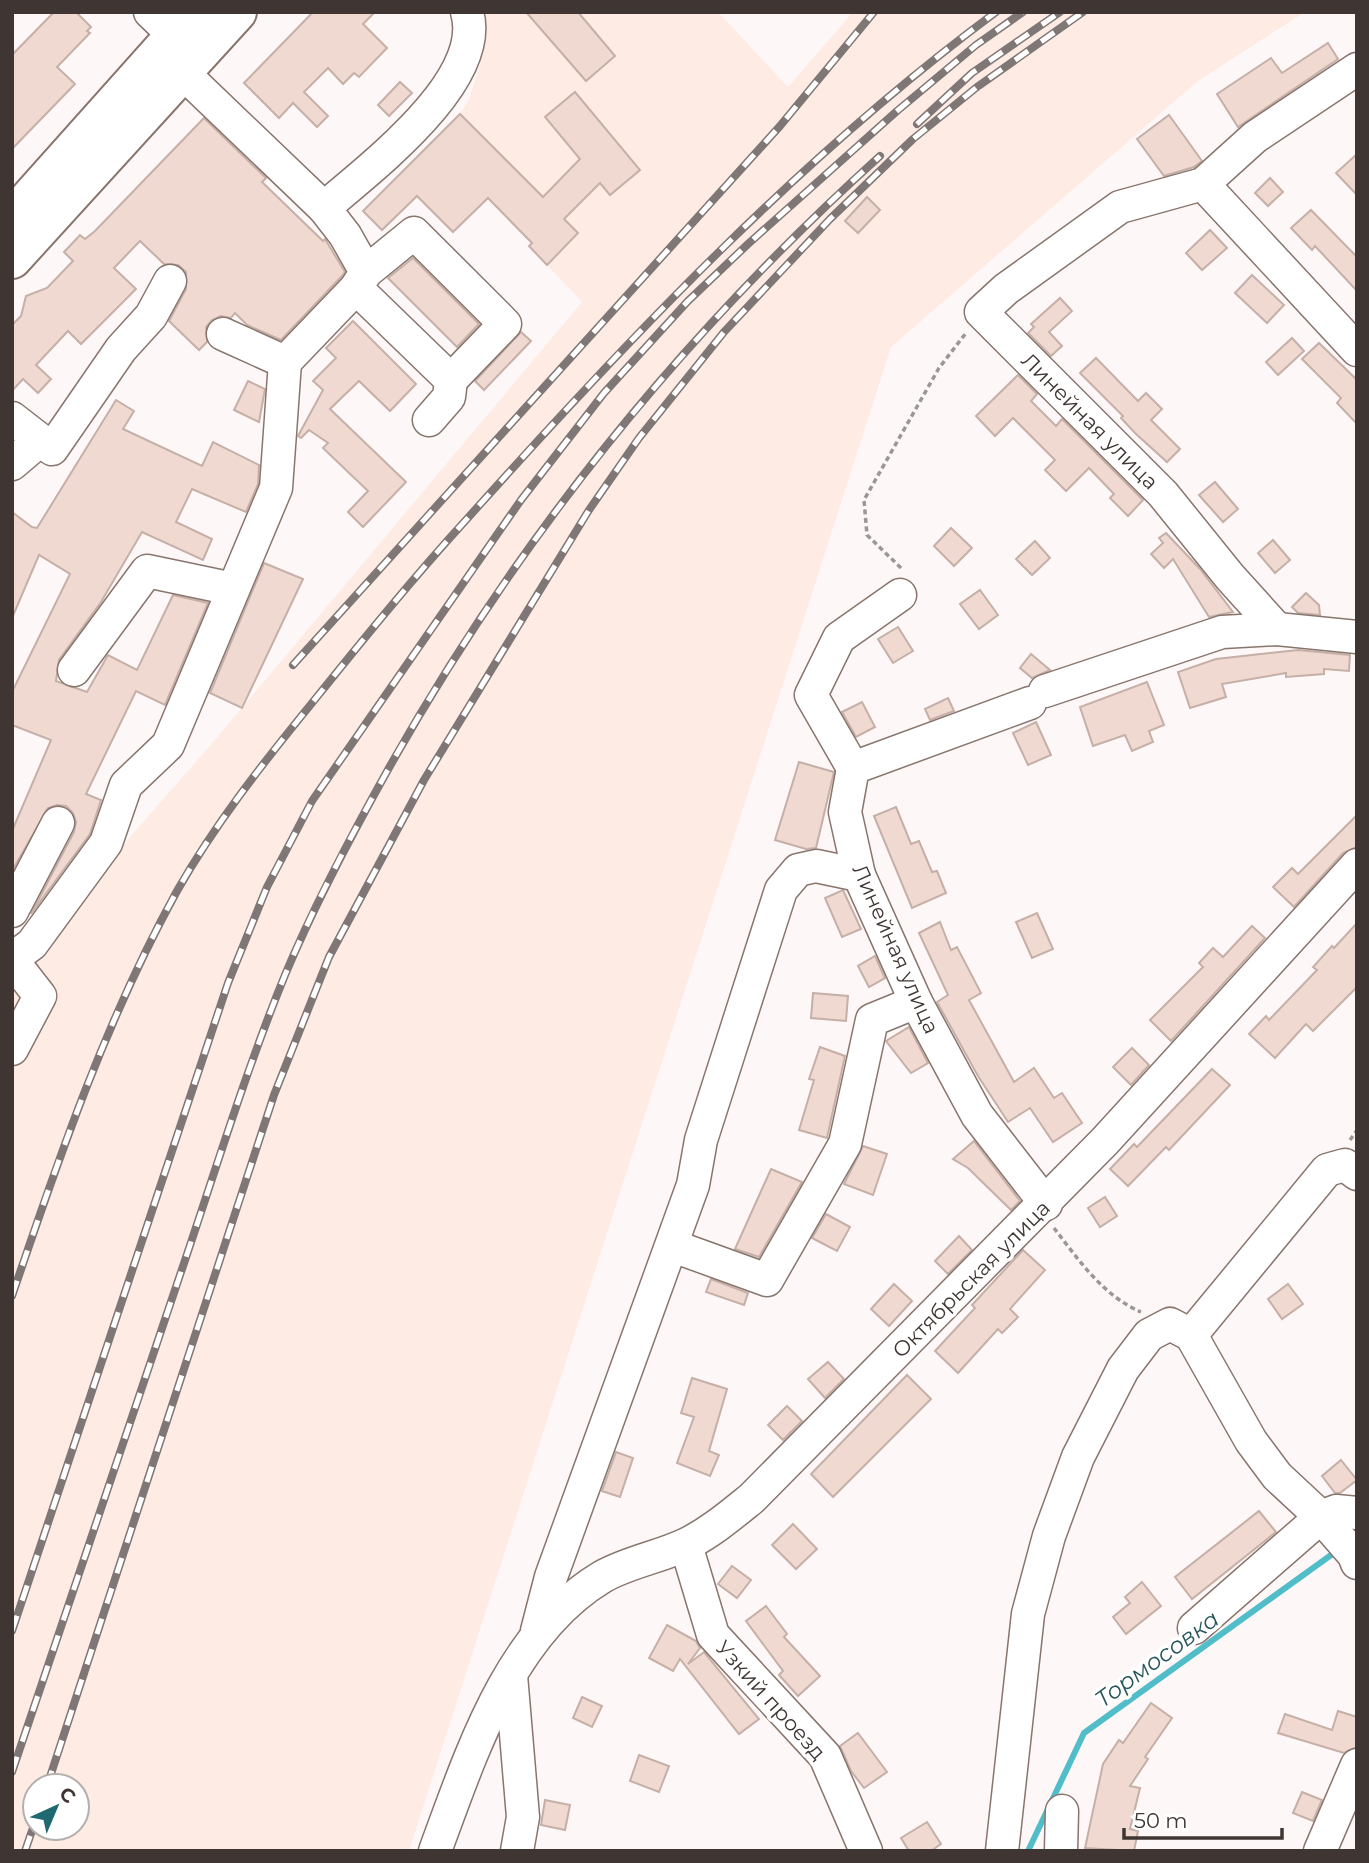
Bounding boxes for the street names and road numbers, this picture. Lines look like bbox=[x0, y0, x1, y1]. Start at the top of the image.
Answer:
street label: Линейная улица bbox=[1017, 348, 1163, 494]
street label: Линейная улица bbox=[847, 860, 945, 1038]
street label: Октябрьская улица bbox=[887, 1195, 1055, 1363]
street label: Узкий проезд bbox=[711, 1635, 831, 1765]

